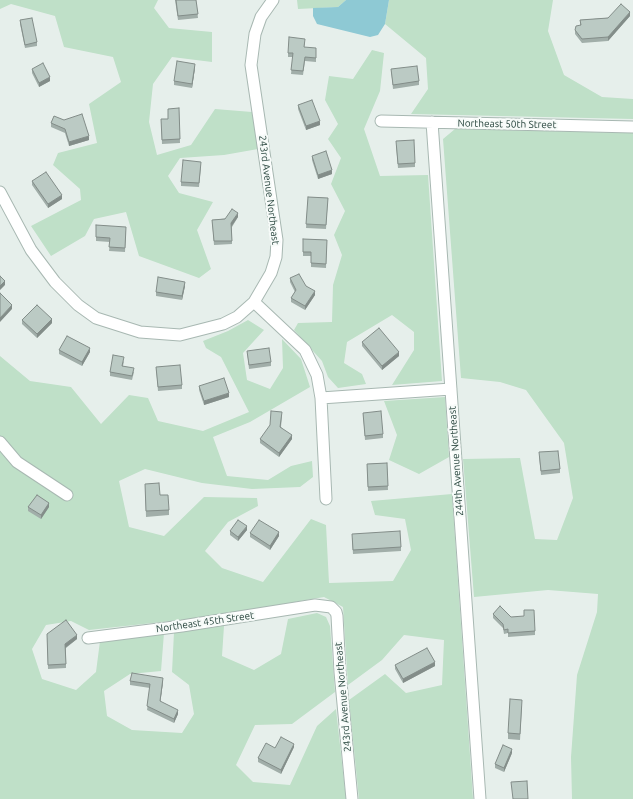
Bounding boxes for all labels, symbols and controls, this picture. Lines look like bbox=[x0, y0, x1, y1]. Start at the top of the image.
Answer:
street label: Northeast 50th Street bbox=[458, 117, 556, 131]
street label: 243rd Avenue Northeast bbox=[256, 135, 282, 245]
street label: 244th Avenue Northeast bbox=[446, 406, 466, 516]
street label: Northeast 45th Street bbox=[155, 609, 255, 635]
street label: 243rd Avenue Northeast bbox=[332, 642, 354, 752]

